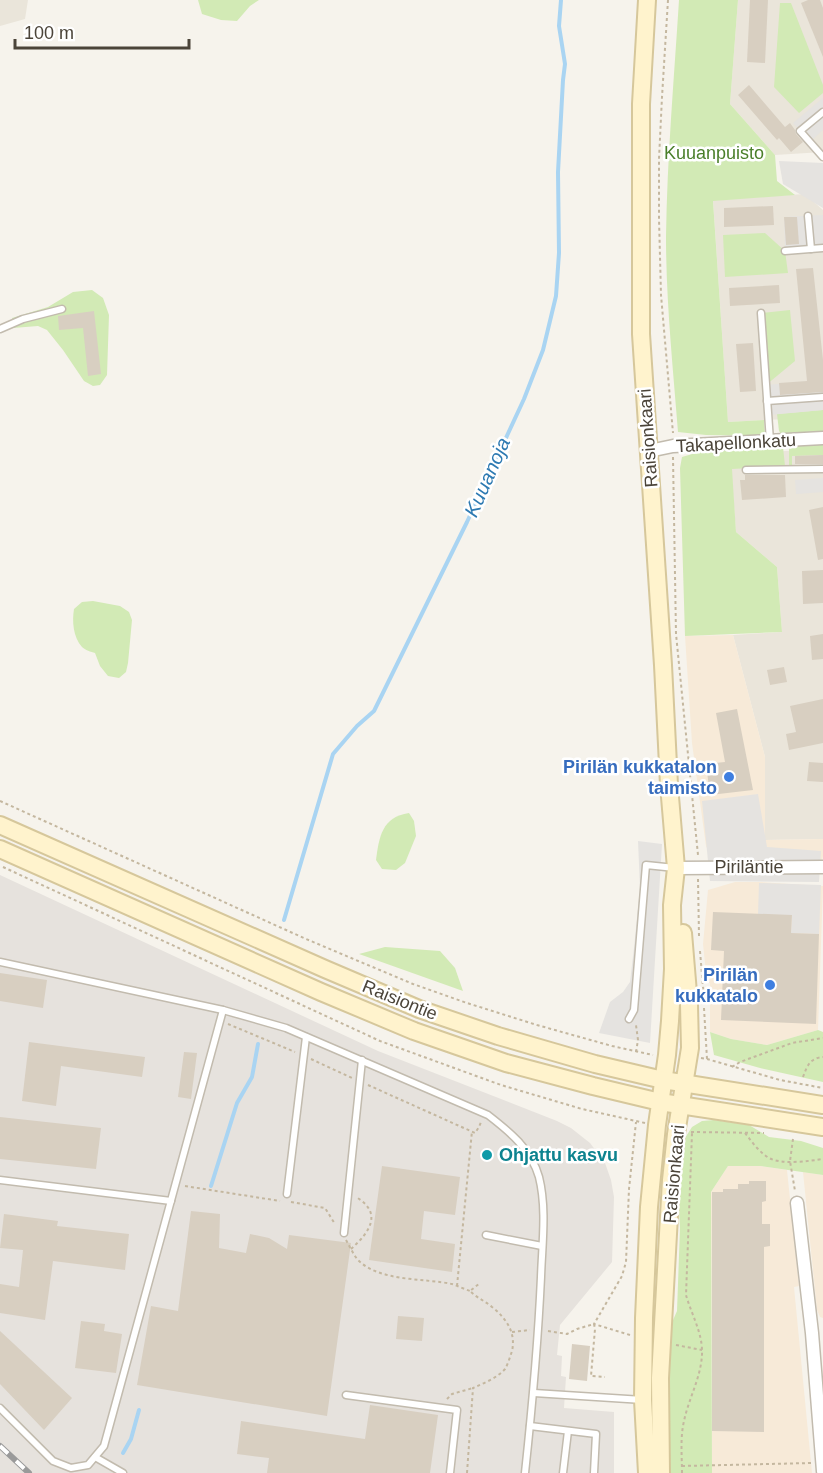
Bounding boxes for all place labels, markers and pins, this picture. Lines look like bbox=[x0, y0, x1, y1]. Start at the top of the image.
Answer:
place label: Pirilän kukkatalon taimisto bbox=[563, 757, 717, 798]
marker: Pirilän kukkatalon taimisto bbox=[722, 770, 736, 784]
place label: Pirilän kukkatalo bbox=[675, 965, 758, 1006]
marker: Pirilän kukkatalo bbox=[763, 978, 777, 992]
place label: Ohjattu kasvu bbox=[499, 1145, 618, 1165]
marker: Ohjattu kasvu bbox=[480, 1148, 494, 1162]

